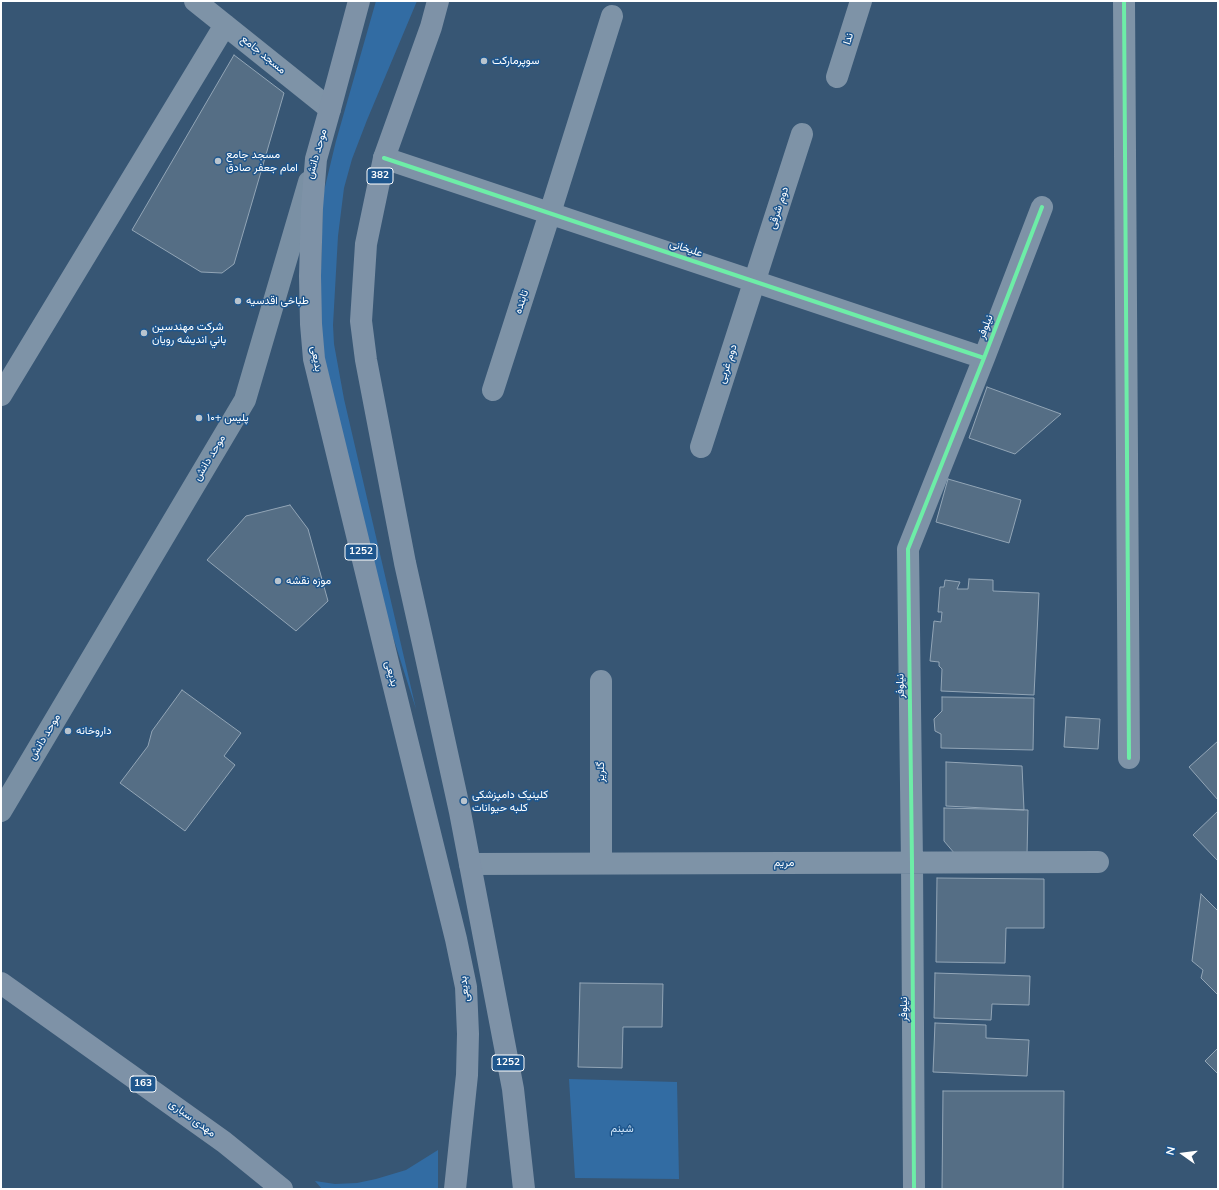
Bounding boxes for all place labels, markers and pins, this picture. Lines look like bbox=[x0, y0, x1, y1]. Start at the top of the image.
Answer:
place label: سوپرمارکت bbox=[492, 54, 539, 68]
marker: سوپرمارکت bbox=[479, 56, 489, 66]
place label: مسجد جامع امام جعفر صادق bbox=[226, 148, 298, 174]
marker: مسجد جامع امام جعفر صادق bbox=[213, 156, 223, 166]
place label: طباخى اقدسيه bbox=[246, 294, 309, 308]
marker: طباخى اقدسيه bbox=[233, 296, 243, 306]
place label: شركت مهندسين باني انديشه رويان bbox=[152, 320, 226, 346]
marker: شركت مهندسين باني انديشه رويان bbox=[139, 328, 149, 338]
place label: پلیس +۱۰ bbox=[207, 411, 249, 425]
marker: پلیس +۱۰ bbox=[194, 413, 204, 423]
place label: موزه نقشه bbox=[286, 574, 331, 588]
marker: موزه نقشه bbox=[273, 576, 283, 586]
place label: داروخانه bbox=[76, 724, 111, 738]
marker: داروخانه bbox=[63, 726, 73, 736]
place label: کلینیک دامپزشکی کلبه حیوانات bbox=[472, 788, 548, 814]
marker: کلینیک دامپزشکی کلبه حیوانات bbox=[459, 796, 469, 806]

